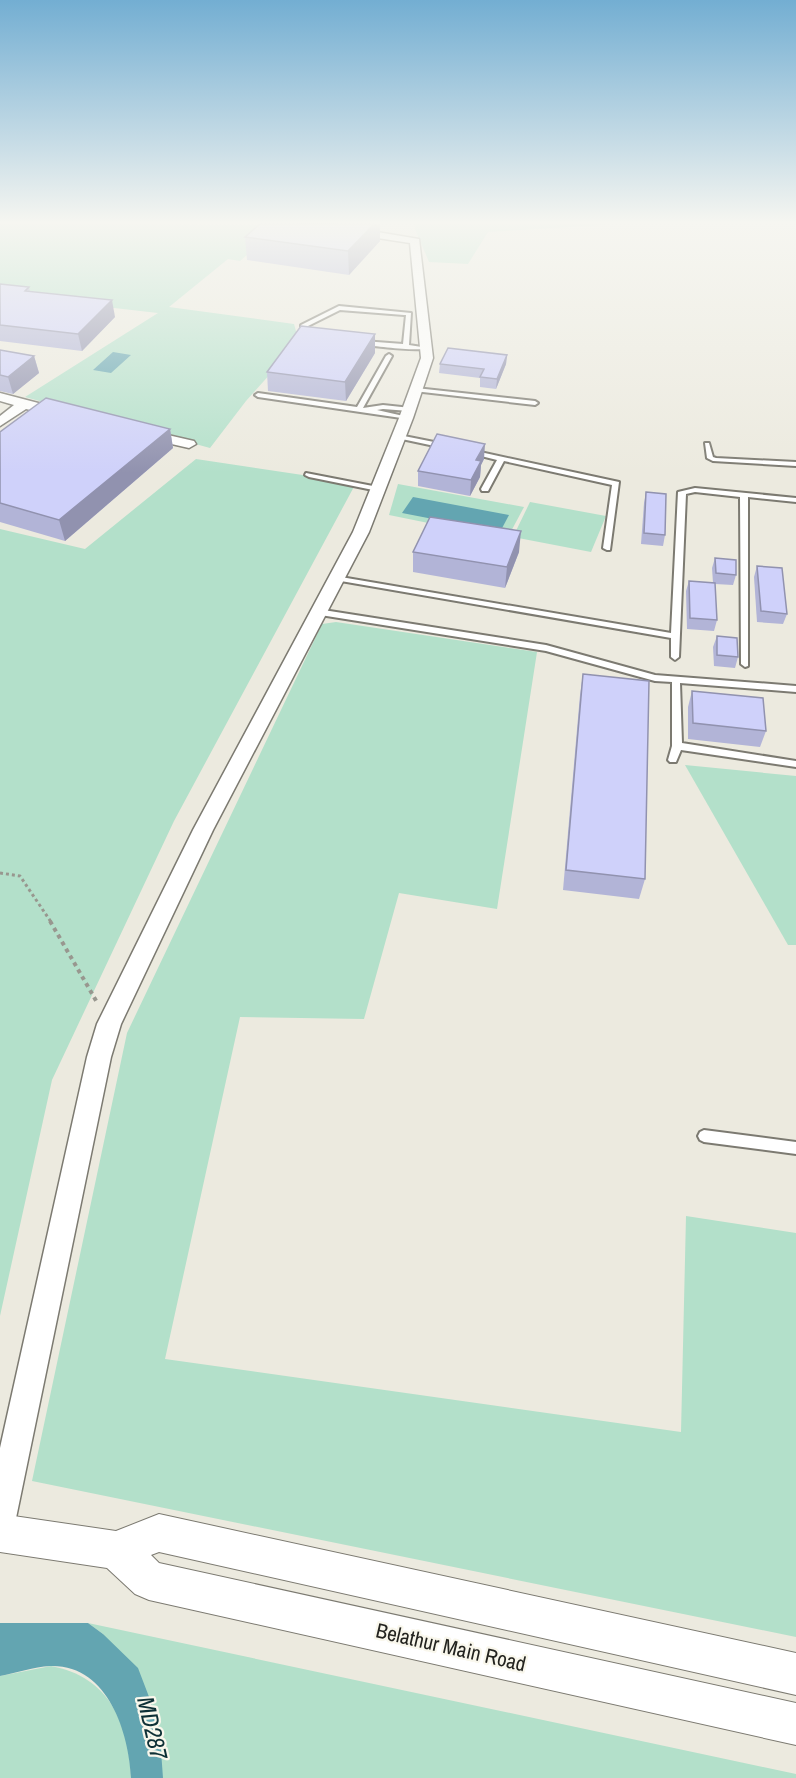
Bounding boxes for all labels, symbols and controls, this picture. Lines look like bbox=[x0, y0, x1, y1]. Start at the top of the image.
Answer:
street label: Belathur Main Road bbox=[373, 1616, 529, 1678]
water label: MD287 bbox=[130, 1693, 176, 1764]

